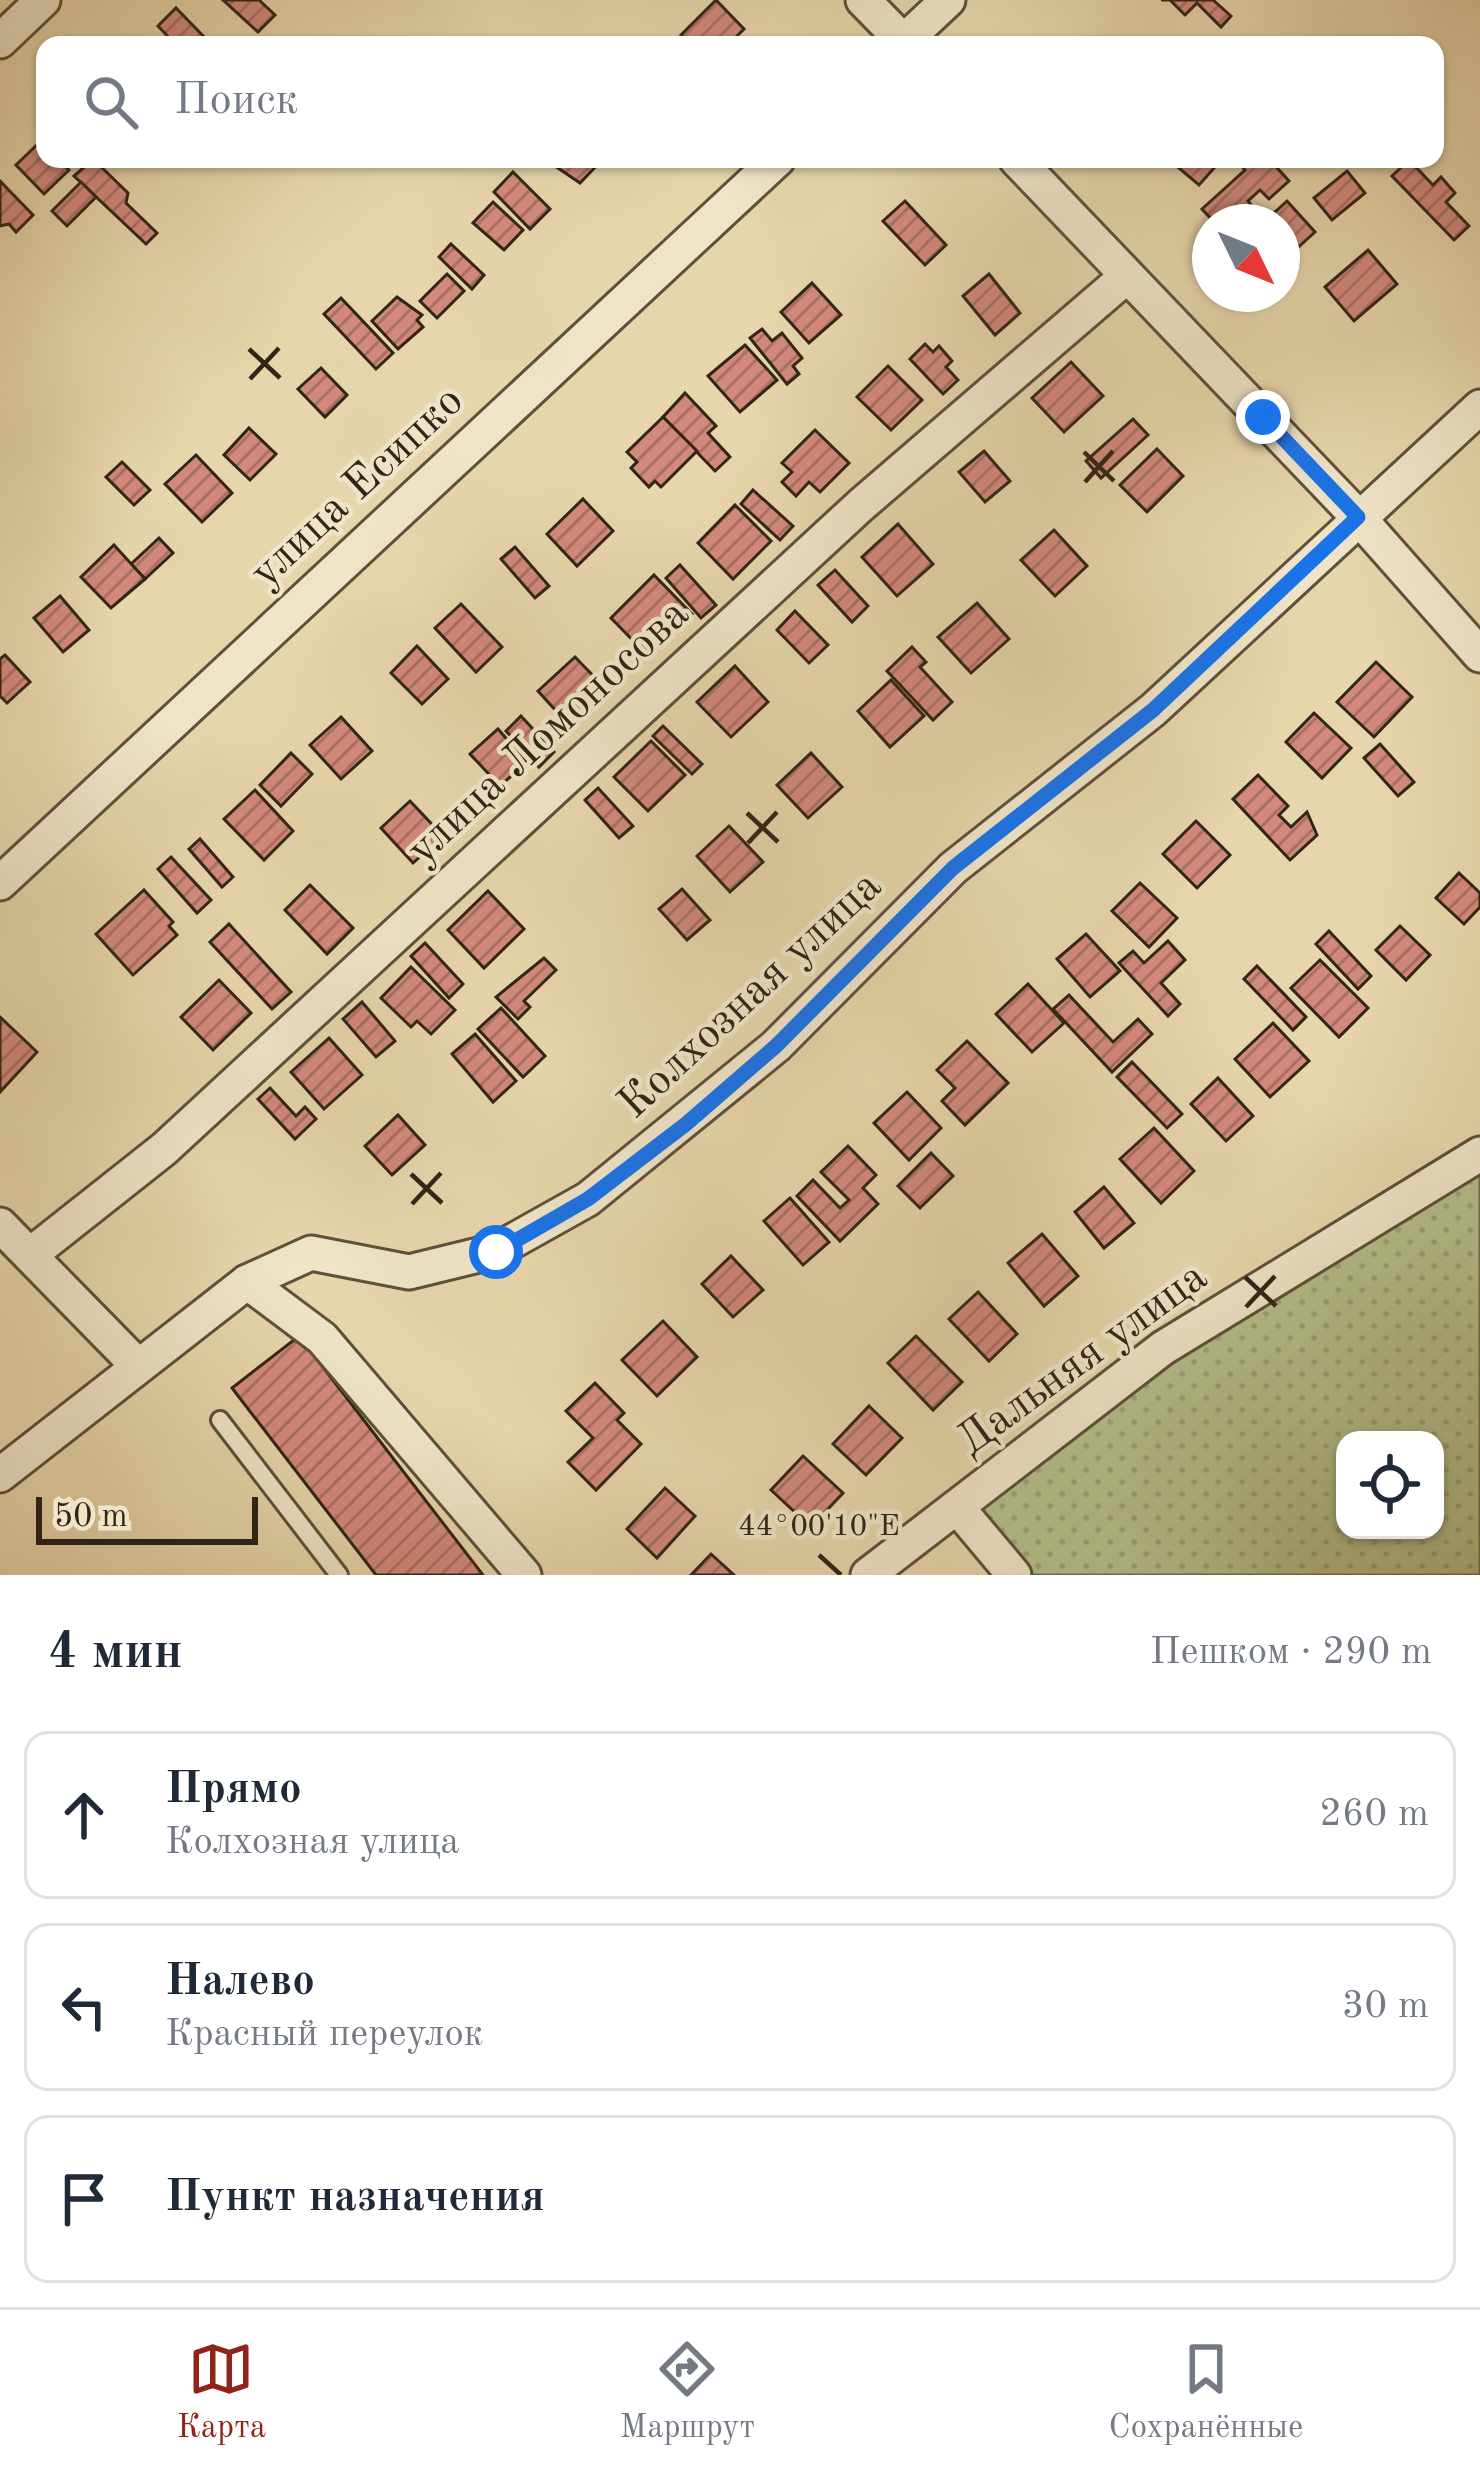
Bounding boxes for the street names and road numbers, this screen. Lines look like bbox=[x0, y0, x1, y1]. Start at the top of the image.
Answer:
street label: улица Есипко bbox=[243, 379, 473, 597]
street label: улица Ломоносова bbox=[400, 592, 698, 874]
street label: Колхозная улица bbox=[611, 864, 891, 1128]
street label: Дальняя улица bbox=[950, 1255, 1216, 1465]

